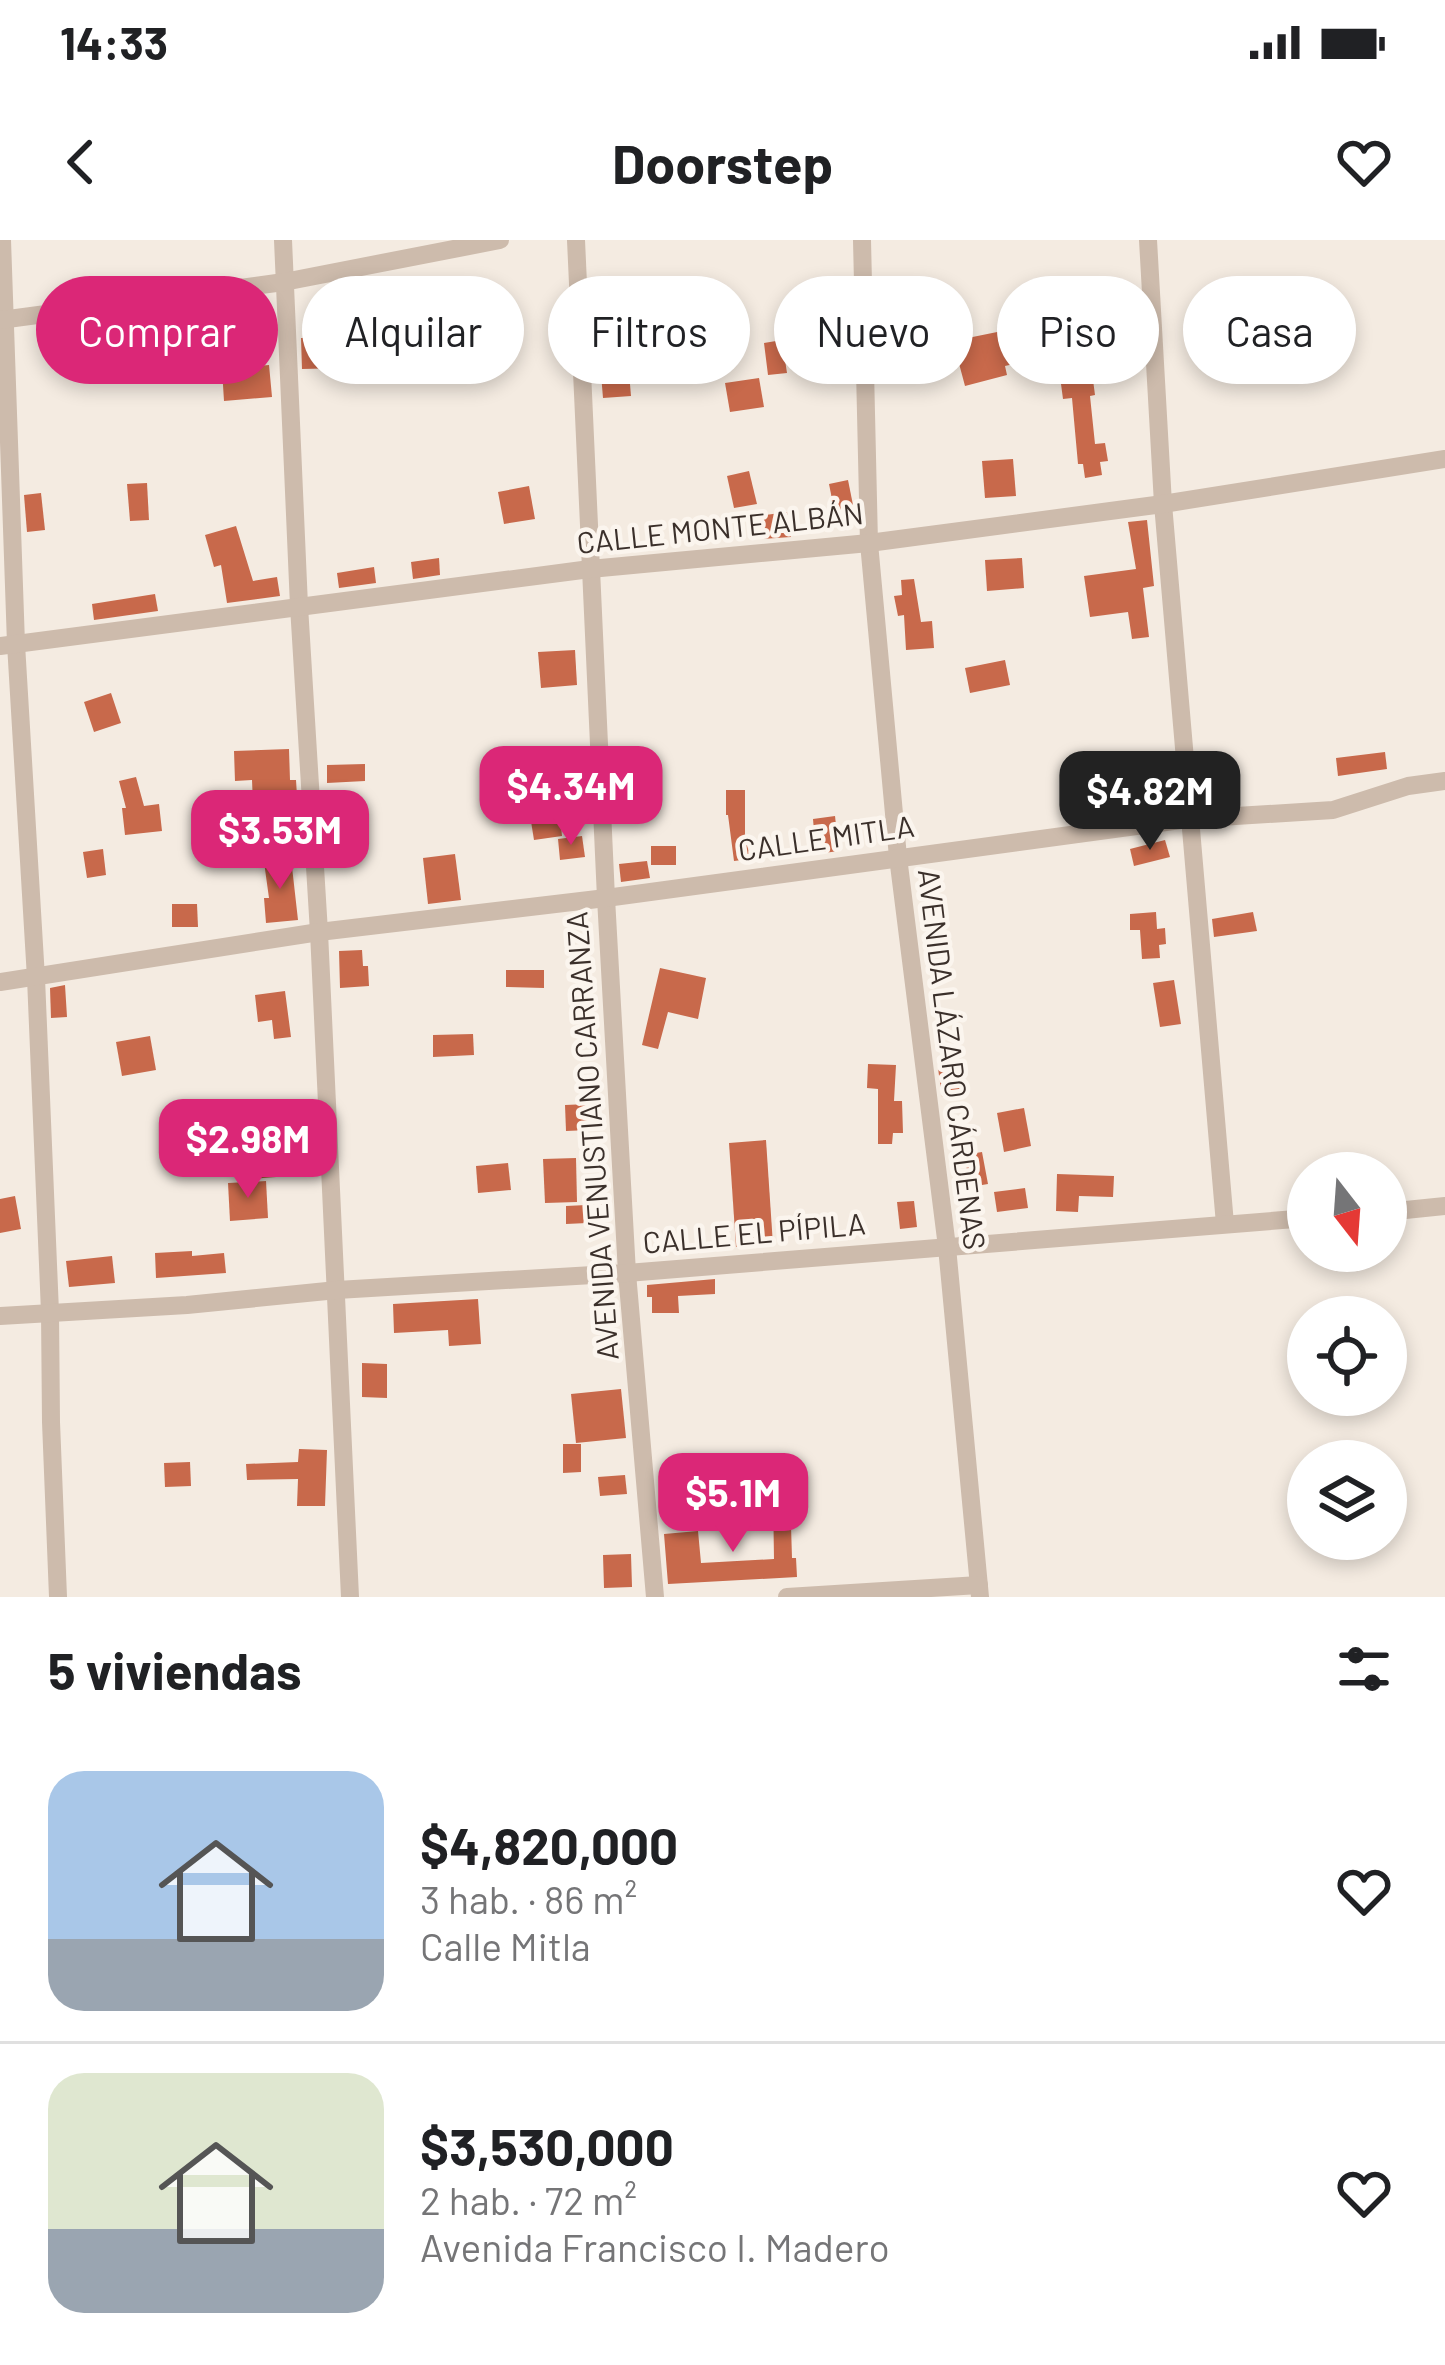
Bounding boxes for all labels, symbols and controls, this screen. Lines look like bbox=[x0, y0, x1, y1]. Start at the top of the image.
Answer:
text: 14:33 bbox=[60, 15, 168, 69]
icon: back bbox=[48, 129, 114, 195]
icon: heart bbox=[1331, 129, 1397, 195]
text: Doorstep bbox=[612, 130, 833, 195]
chip: Comprar bbox=[36, 276, 278, 384]
chip: Alquilar bbox=[302, 276, 524, 384]
chip: Filtros bbox=[548, 276, 750, 384]
chip: Nuevo bbox=[774, 276, 973, 384]
chip: Piso bbox=[997, 276, 1159, 384]
chip: Casa bbox=[1183, 276, 1356, 384]
street label: CALLE MONTE ALBÁN bbox=[575, 494, 865, 560]
pin: $4.34M bbox=[473, 746, 669, 848]
pin: $4.82M bbox=[1052, 751, 1248, 853]
text: $4.34M bbox=[507, 761, 635, 808]
text: $4.82M bbox=[1086, 766, 1214, 813]
pin: $3.53M bbox=[182, 790, 378, 892]
text: $3.53M bbox=[218, 805, 342, 852]
street label: CALLE MITLA bbox=[736, 807, 916, 867]
street label: AVENIDA LÁZARO CÁRDENAS bbox=[912, 866, 994, 1252]
street label: AVENIDA VENUSTIANO CARRANZA bbox=[557, 910, 625, 1362]
pin: $2.98M bbox=[150, 1099, 346, 1201]
text: $2.98M bbox=[186, 1114, 310, 1161]
north arrow bbox=[1287, 1152, 1407, 1272]
map controls bbox=[1287, 1152, 1407, 1560]
street label: CALLE EL PÍPILA bbox=[641, 1204, 867, 1260]
button: locate bbox=[1287, 1296, 1407, 1416]
button: layers bbox=[1287, 1440, 1407, 1560]
pin: $5.1M bbox=[649, 1453, 817, 1555]
text: $5.1M bbox=[685, 1468, 781, 1515]
icon: filters bbox=[1331, 1636, 1397, 1702]
text: 5 viviendas bbox=[48, 1639, 302, 1700]
text: $4,820,000 bbox=[420, 1814, 678, 1875]
icon: home bbox=[144, 1819, 288, 1963]
icon: heart bbox=[1331, 1858, 1397, 1924]
text: 3 hab. · 86 m² bbox=[420, 1875, 637, 1922]
text: Calle Mitla bbox=[420, 1922, 591, 1969]
text: $3,530,000 bbox=[420, 2115, 674, 2176]
icon: home bbox=[144, 2121, 288, 2265]
icon: heart bbox=[1331, 2160, 1397, 2226]
text: 2 hab. · 72 m² bbox=[420, 2176, 637, 2223]
text: Avenida Francisco I. Madero bbox=[420, 2223, 890, 2270]

